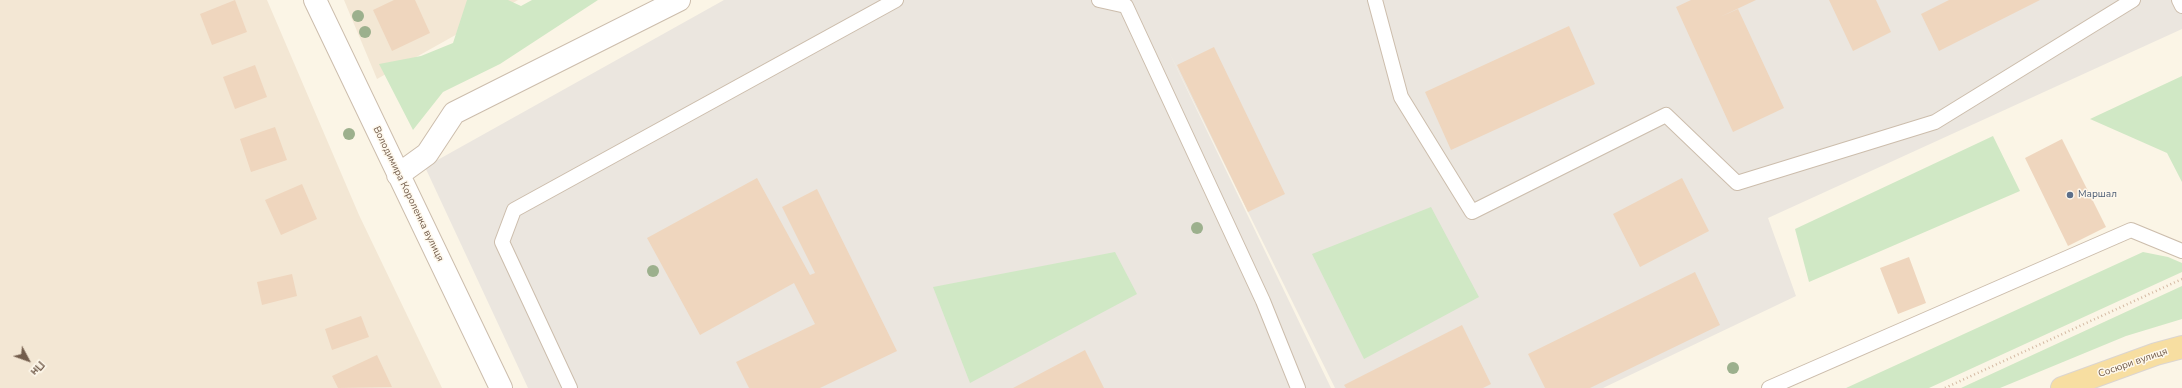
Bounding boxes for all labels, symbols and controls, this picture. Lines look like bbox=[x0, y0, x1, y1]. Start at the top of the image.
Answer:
street label: Володимира Короленка вулиця bbox=[370, 124, 446, 264]
place label: Маршал bbox=[2078, 189, 2117, 201]
marker: Маршал bbox=[2065, 190, 2075, 200]
north arrow bbox=[8, 340, 48, 380]
street label: Сосюри вулиця bbox=[2097, 346, 2169, 380]
text: Пн bbox=[27, 358, 48, 379]

